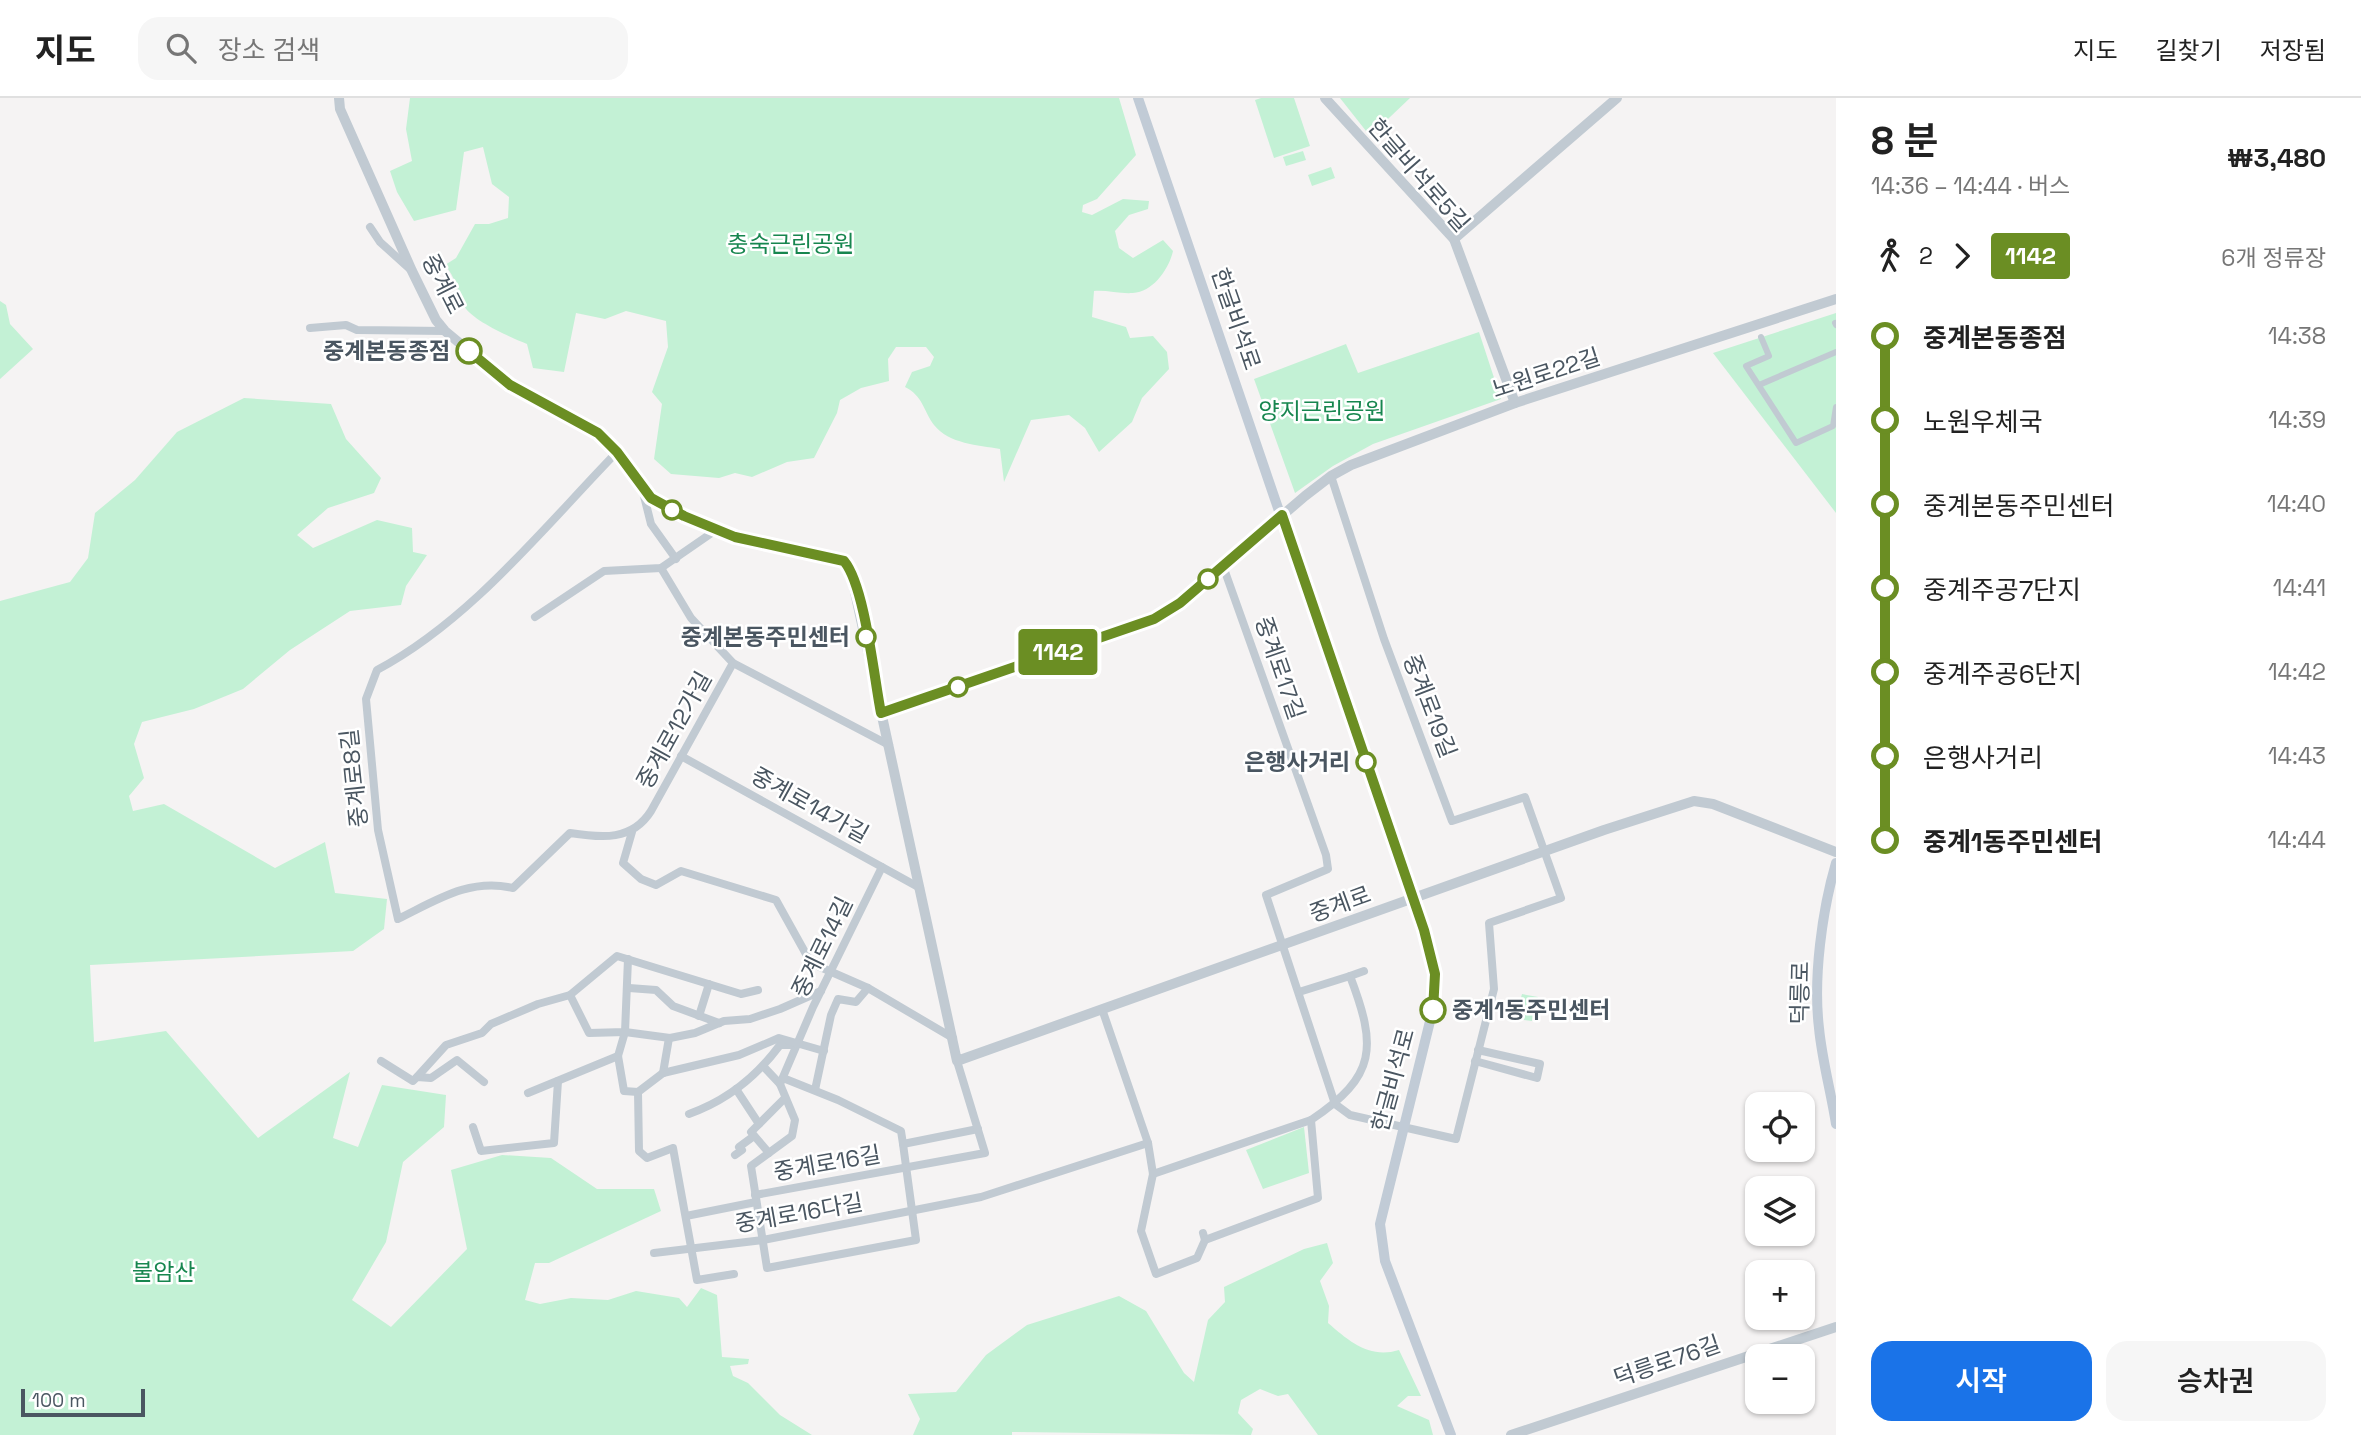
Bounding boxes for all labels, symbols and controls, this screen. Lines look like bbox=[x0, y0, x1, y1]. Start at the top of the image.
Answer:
search box bbox=[138, 17, 628, 80]
icon: search bbox=[162, 29, 200, 67]
text: 지도 bbox=[35, 30, 96, 72]
text: 장소 검색 bbox=[218, 33, 320, 67]
text: 지도 bbox=[2073, 35, 2118, 66]
text: 길찾기 bbox=[2156, 35, 2222, 66]
text: 저장됨 bbox=[2260, 35, 2326, 66]
street label: 한글비석로5길 bbox=[1362, 112, 1476, 238]
text: 8 분 bbox=[1871, 117, 1938, 165]
text: ₩3,480 bbox=[2227, 141, 2326, 175]
text: 14:36 – 14:44 · 버스 bbox=[1871, 171, 2070, 201]
park label: 충숙근린공원 bbox=[728, 229, 854, 259]
icon: walk bbox=[1871, 237, 1909, 275]
icon: forward bbox=[1943, 237, 1981, 275]
text: 1142 bbox=[2005, 240, 2056, 271]
text: 2 bbox=[1919, 241, 1933, 271]
text: 6개 정류장 bbox=[2221, 243, 2326, 273]
street label: 중계로 bbox=[415, 249, 471, 319]
street label: 한글비석로 bbox=[1205, 264, 1267, 374]
text: 중계본동종점 bbox=[1923, 321, 2067, 355]
text: 14:38 bbox=[2268, 321, 2326, 351]
place label: 중계본동종점 bbox=[323, 336, 450, 366]
marker: 중계본동종점 bbox=[456, 338, 482, 364]
street label: 노원로22길 bbox=[1488, 341, 1604, 405]
park label: 양지근린공원 bbox=[1259, 396, 1385, 426]
text: 노원우체국 bbox=[1923, 405, 2043, 439]
text: 14:39 bbox=[2268, 405, 2326, 435]
text: 중계본동주민센터 bbox=[1923, 489, 2114, 523]
text: 14:40 bbox=[2267, 489, 2326, 519]
unlabelled marker bbox=[662, 500, 682, 520]
unlabelled marker bbox=[1198, 569, 1218, 589]
text: 중계주공7단지 bbox=[1923, 573, 2081, 607]
text: 14:41 bbox=[2273, 573, 2326, 603]
street label: 중계로17길 bbox=[1248, 612, 1312, 724]
place label: 중계본동주민센터 bbox=[681, 622, 850, 652]
marker: 중계본동주민센터 bbox=[856, 627, 876, 647]
line badge: 1142 bbox=[1009, 629, 1107, 675]
text: 1142 bbox=[1032, 636, 1084, 667]
street label: 중계로19길 bbox=[1397, 650, 1463, 762]
text: 중계주공6단지 bbox=[1923, 657, 2082, 691]
text: 14:42 bbox=[2268, 657, 2326, 687]
street label: 중계로12가길 bbox=[630, 666, 718, 794]
unlabelled marker bbox=[948, 677, 968, 697]
street label: 중계로8길 bbox=[334, 727, 374, 829]
text: 은행사거리 bbox=[1923, 741, 2043, 775]
text: 14:43 bbox=[2268, 741, 2326, 771]
place label: 은행사거리 bbox=[1244, 747, 1350, 777]
marker: 은행사거리 bbox=[1356, 752, 1376, 772]
street label: 중계로14가길 bbox=[746, 760, 874, 850]
text: 중계1동주민센터 bbox=[1923, 825, 2102, 859]
text: 14:44 bbox=[2267, 825, 2326, 855]
street label: 중계로 bbox=[1305, 879, 1375, 929]
street label: 중계로14길 bbox=[785, 892, 859, 1002]
street label: 덕릉로 bbox=[1784, 961, 1816, 1025]
place label: 중계1동주민센터 bbox=[1452, 995, 1611, 1025]
marker: 중계1동주민센터 bbox=[1420, 997, 1446, 1023]
street label: 한글비석로 bbox=[1365, 1025, 1421, 1135]
map controls bbox=[1745, 1092, 1815, 1414]
button: locate bbox=[1745, 1092, 1815, 1162]
street label: 중계로16길 bbox=[771, 1139, 883, 1187]
button: layers bbox=[1745, 1176, 1815, 1246]
street label: 중계로16다길 bbox=[733, 1187, 865, 1239]
park label: 불암산 bbox=[132, 1257, 196, 1287]
button: + bbox=[1745, 1260, 1815, 1330]
street label: 덕릉로76길 bbox=[1609, 1329, 1725, 1393]
button: 시작 bbox=[1871, 1341, 2092, 1421]
button: 승차권 bbox=[2106, 1341, 2326, 1421]
button: − bbox=[1745, 1344, 1815, 1414]
scale bar bbox=[21, 1386, 145, 1418]
text: 100 m bbox=[32, 1388, 86, 1413]

